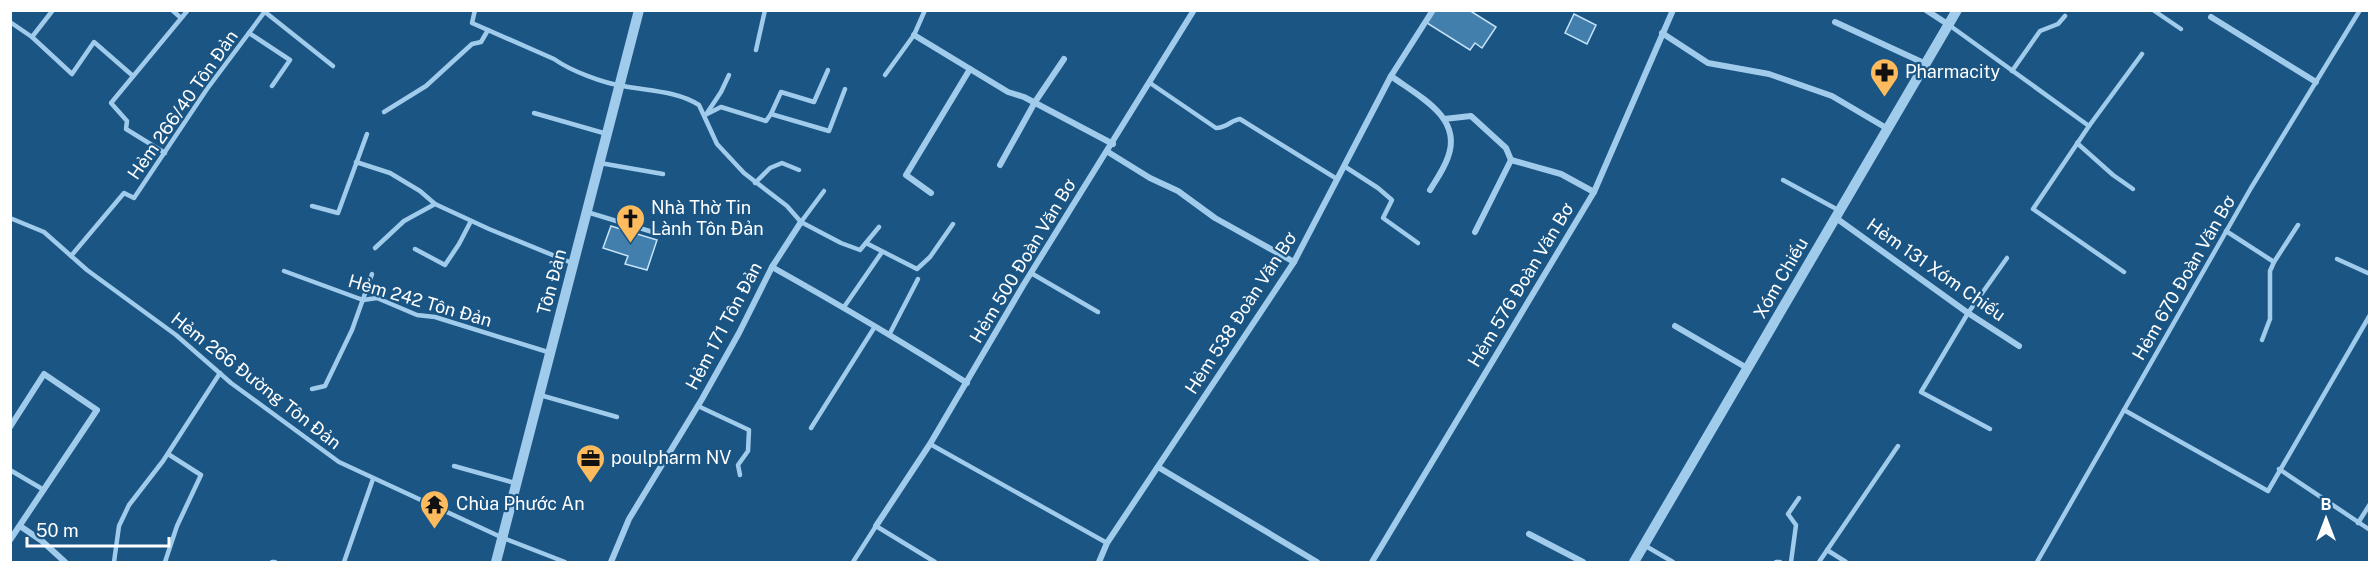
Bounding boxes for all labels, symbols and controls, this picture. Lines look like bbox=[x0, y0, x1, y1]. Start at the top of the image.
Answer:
street label: Hẻm 266/40 Tôn Đản bbox=[123, 26, 242, 183]
pharmacy icon: Pharmacity bbox=[1868, 56, 1900, 98]
place label: Pharmacity bbox=[1905, 61, 2000, 82]
street label: Hẻm 500 Đoàn Văn Bơ bbox=[965, 175, 1080, 347]
street label: Hẻm 670 Đoàn Văn Bơ bbox=[2128, 192, 2239, 364]
place label: Nhà Thờ Tin Lành Tôn Đản bbox=[651, 197, 764, 239]
street label: Hẻm 576 Đoàn Văn Bơ bbox=[1463, 199, 1578, 370]
church icon: Nhà Thờ Tin Lành Tôn Đản bbox=[614, 202, 646, 244]
street label: Hẻm 131 Xóm Chiếu bbox=[1863, 214, 2010, 325]
street label: Hẻm 538 Đoàn Văn Bơ bbox=[1180, 228, 1301, 398]
street label: Xóm Chiếu bbox=[1749, 234, 1812, 322]
street label: Tôn Đản bbox=[533, 247, 570, 317]
street label: Hẻm 171 Tôn Đản bbox=[681, 258, 766, 393]
street label: Hẻm 242 Tôn Đản bbox=[346, 270, 494, 331]
street label: Hẻm 266 Đường Tôn Đản bbox=[167, 308, 345, 453]
office icon: poulpharm NV bbox=[574, 442, 606, 484]
place label: poulpharm NV bbox=[611, 447, 731, 468]
temple icon: Chùa Phước An bbox=[419, 488, 451, 530]
north arrow bbox=[2296, 489, 2356, 549]
place label: Chùa Phước An bbox=[456, 493, 585, 514]
text: B bbox=[2321, 495, 2332, 514]
scale bar bbox=[27, 510, 170, 548]
text: 50 m bbox=[36, 520, 79, 541]

